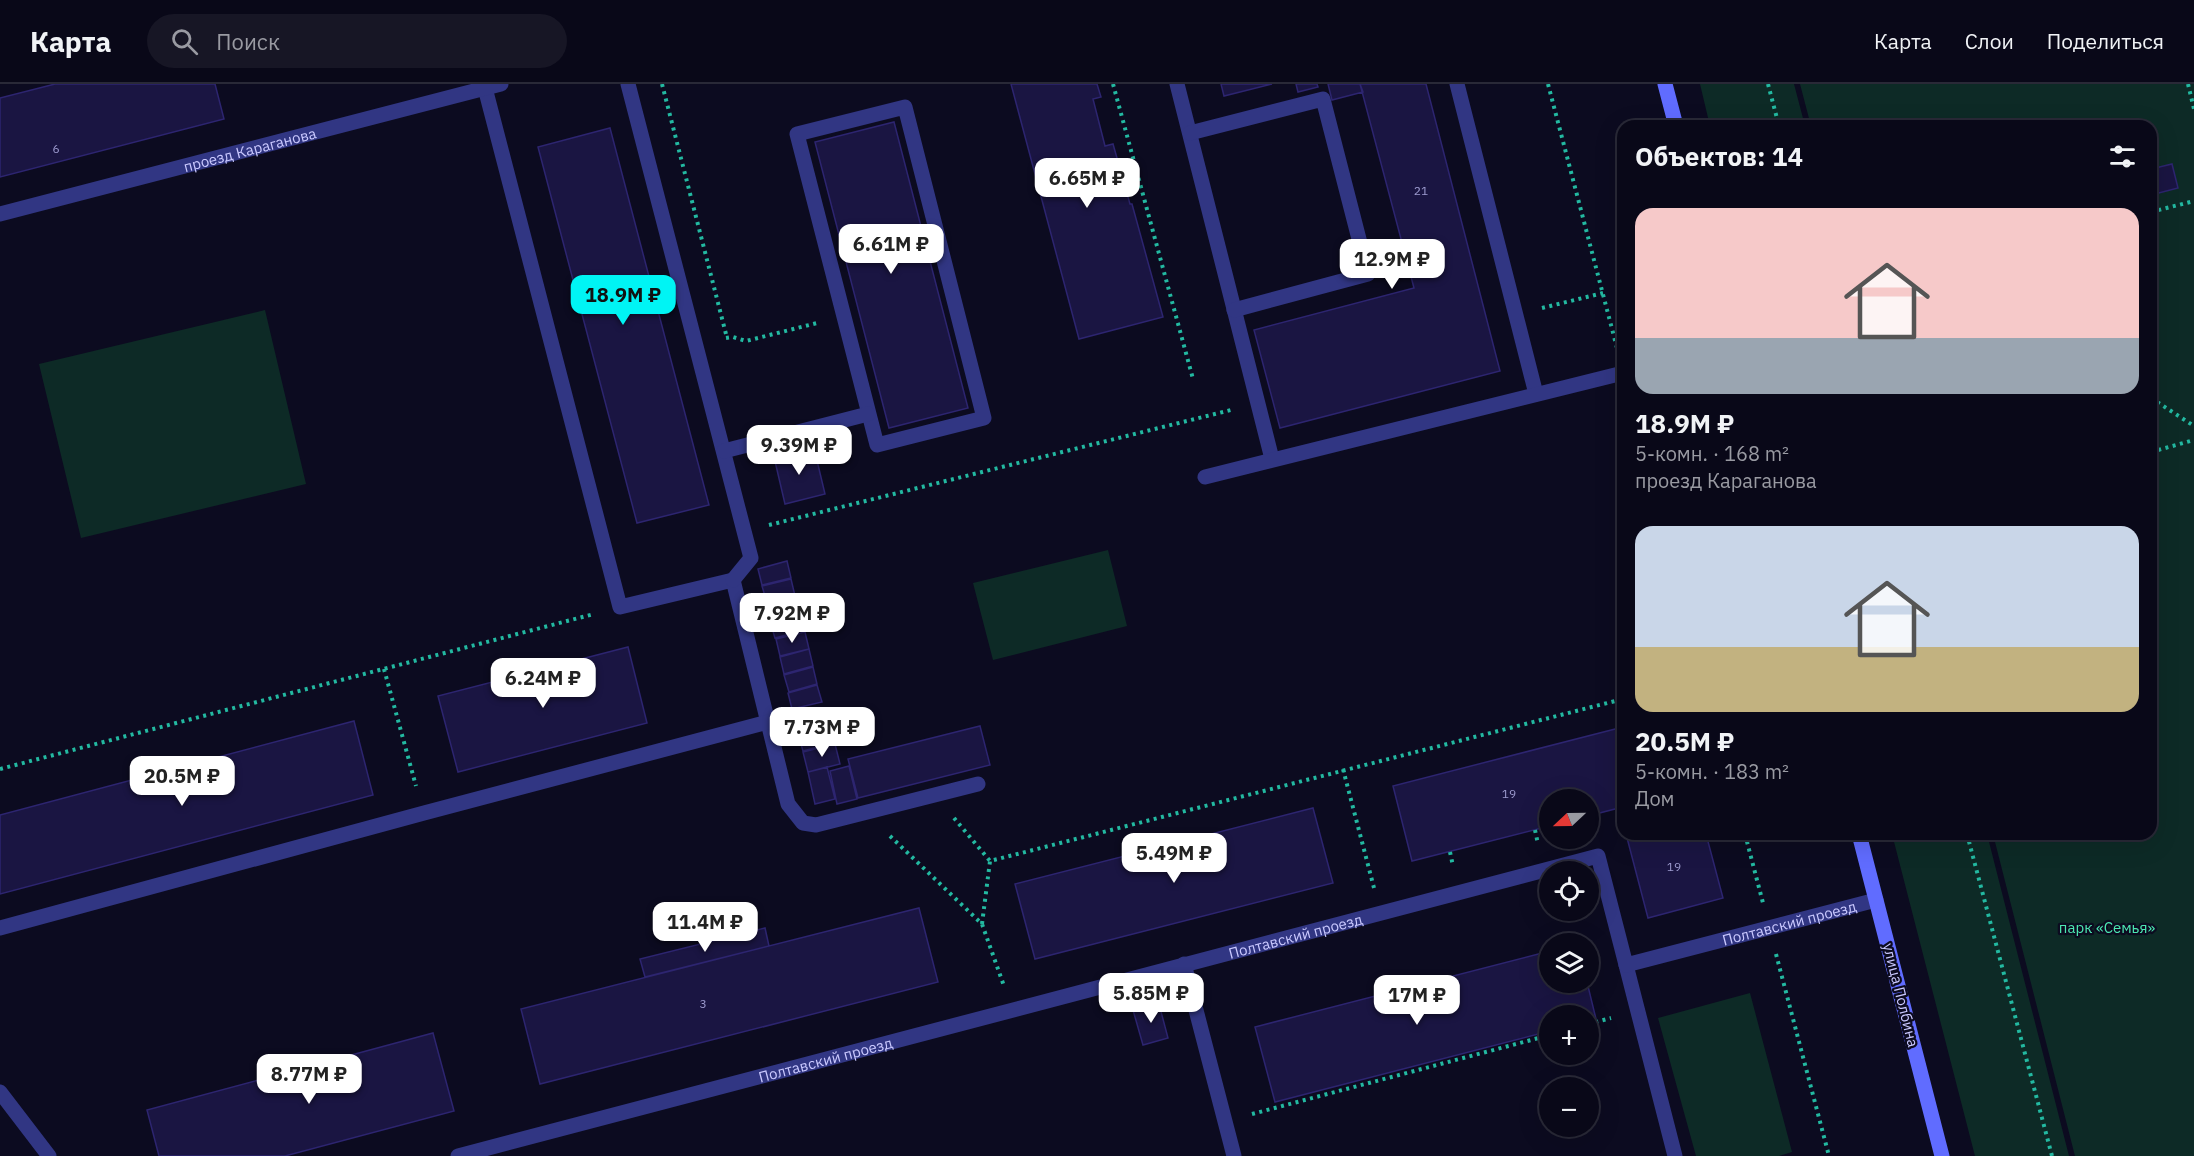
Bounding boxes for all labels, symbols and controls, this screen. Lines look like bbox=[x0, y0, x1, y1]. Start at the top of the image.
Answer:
search box bbox=[147, 14, 567, 68]
text: Карта bbox=[30, 23, 111, 60]
icon: search bbox=[168, 25, 201, 58]
text: Поиск bbox=[216, 27, 280, 56]
text: Карта bbox=[1874, 27, 1932, 55]
text: Слои bbox=[1965, 27, 2014, 55]
text: Поделиться bbox=[2047, 27, 2164, 55]
street label: проезд Караганова bbox=[181, 123, 318, 176]
text: Объектов: 14 bbox=[1635, 139, 1803, 173]
icon: filters bbox=[2106, 140, 2139, 173]
house number: 6 bbox=[52, 141, 60, 156]
pin: 6.65M ₽ bbox=[1032, 158, 1142, 209]
text: 6.65M ₽ bbox=[1049, 164, 1125, 191]
house number: 21 bbox=[1414, 183, 1428, 198]
pin: 6.61M ₽ bbox=[836, 224, 946, 275]
text: 6.61M ₽ bbox=[853, 230, 929, 257]
pin: 12.9M ₽ bbox=[1337, 239, 1447, 290]
text: 12.9M ₽ bbox=[1354, 245, 1430, 272]
icon: home bbox=[1833, 247, 1941, 355]
pin: 18.9M ₽ bbox=[568, 275, 678, 326]
text: 18.9M ₽ bbox=[585, 281, 661, 308]
text: 18.9M ₽ bbox=[1635, 406, 1734, 440]
pin: 9.39M ₽ bbox=[744, 425, 854, 476]
text: 9.39M ₽ bbox=[761, 431, 837, 458]
text: 5-комн. · 168 m² bbox=[1635, 440, 1789, 467]
text: проезд Караганова bbox=[1635, 467, 1817, 494]
icon: home bbox=[1833, 565, 1941, 673]
pin: 7.92M ₽ bbox=[737, 593, 847, 644]
text: 7.92M ₽ bbox=[754, 599, 830, 626]
pin: 6.24M ₽ bbox=[488, 658, 598, 709]
text: 6.24M ₽ bbox=[505, 664, 581, 691]
pin: 7.73M ₽ bbox=[767, 707, 877, 758]
text: 7.73M ₽ bbox=[784, 713, 860, 740]
text: 20.5M ₽ bbox=[1635, 724, 1734, 758]
pin: 20.5M ₽ bbox=[127, 756, 237, 807]
text: 5-комн. · 183 m² bbox=[1635, 758, 1789, 785]
text: 20.5M ₽ bbox=[144, 762, 220, 789]
text: Дом bbox=[1635, 785, 1675, 812]
house number: 19 bbox=[1502, 786, 1516, 801]
north arrow bbox=[1539, 789, 1599, 849]
map controls bbox=[1539, 789, 1599, 1137]
pin: 5.49M ₽ bbox=[1119, 833, 1229, 884]
text: 5.49M ₽ bbox=[1136, 839, 1212, 866]
house number: 19 bbox=[1667, 859, 1681, 874]
button: locate bbox=[1539, 861, 1599, 921]
street label: Полтавский проезд bbox=[1720, 896, 1858, 949]
pin: 11.4M ₽ bbox=[650, 902, 760, 953]
text: 11.4M ₽ bbox=[667, 908, 743, 935]
street label: Полтавский проезд bbox=[1226, 909, 1365, 962]
park label: парк «Семья» bbox=[2059, 918, 2155, 937]
button: layers bbox=[1539, 933, 1599, 993]
street label: улица Полбина bbox=[1879, 941, 1923, 1049]
pin: 5.85M ₽ bbox=[1096, 973, 1206, 1024]
pin: 17M ₽ bbox=[1375, 975, 1459, 1026]
text: 5.85M ₽ bbox=[1113, 979, 1189, 1006]
text: 17M ₽ bbox=[1388, 981, 1446, 1008]
house number: 3 bbox=[699, 996, 707, 1011]
button: + bbox=[1539, 1005, 1599, 1065]
street label: Полтавский проезд bbox=[756, 1033, 895, 1086]
pin: 8.77M ₽ bbox=[254, 1054, 364, 1105]
text: 8.77M ₽ bbox=[271, 1060, 347, 1087]
button: − bbox=[1539, 1077, 1599, 1137]

